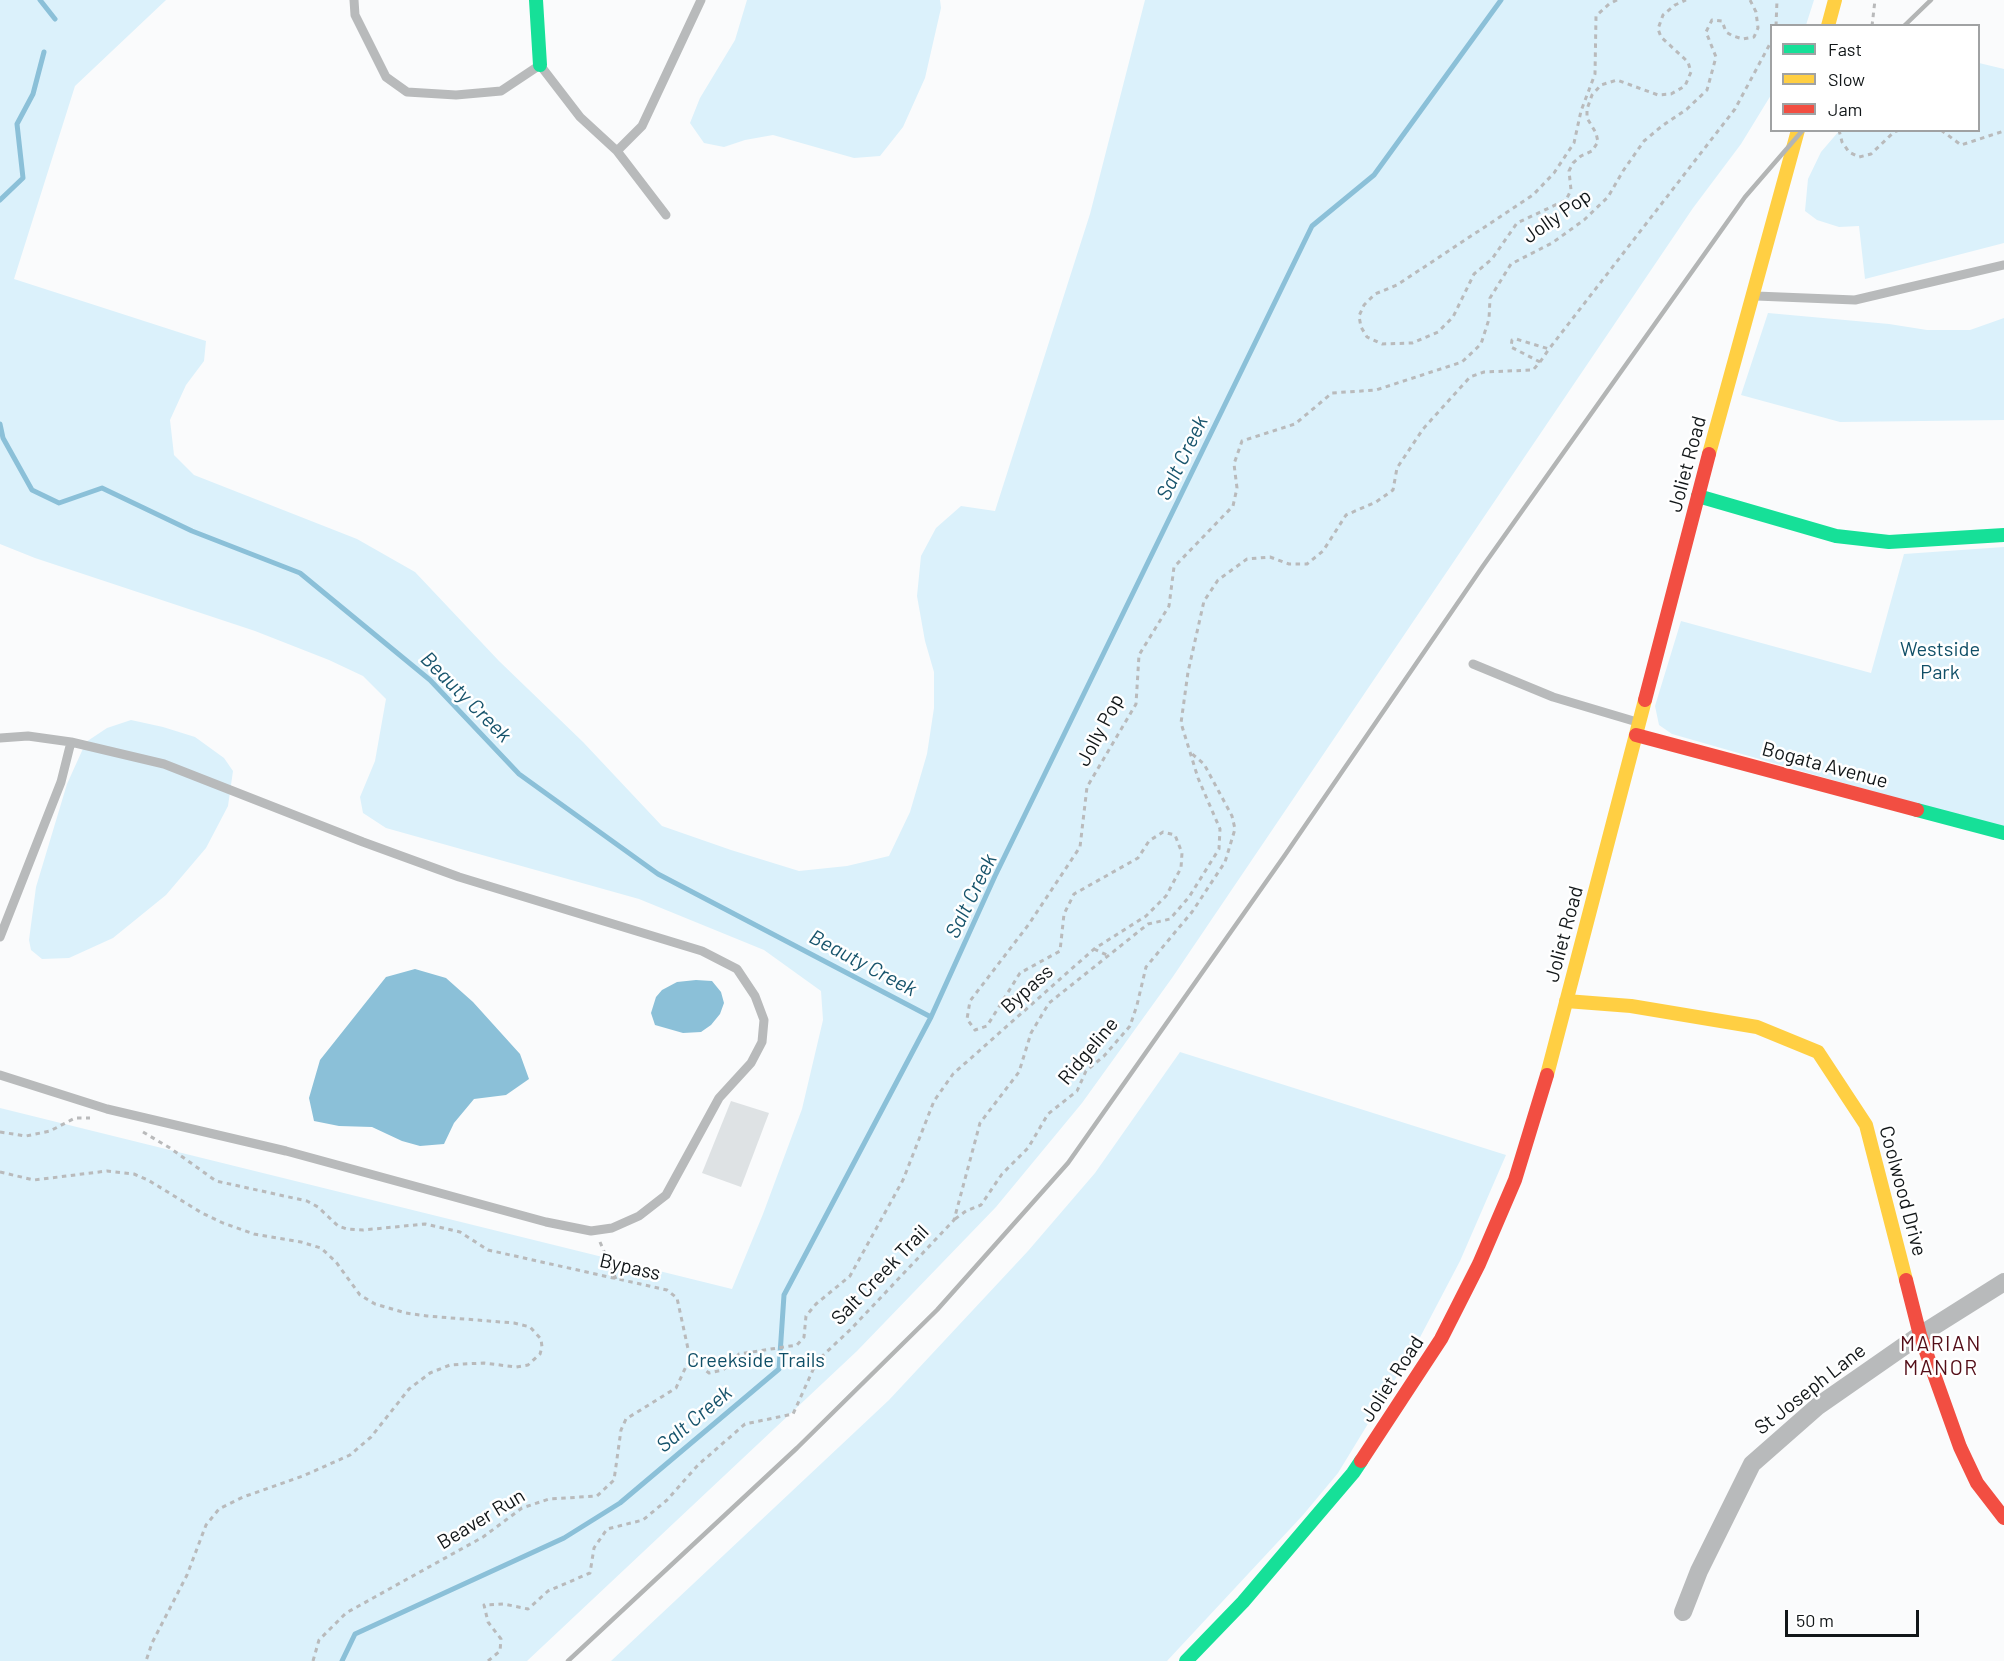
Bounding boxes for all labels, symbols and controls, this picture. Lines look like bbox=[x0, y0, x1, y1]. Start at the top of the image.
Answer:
legend bbox=[1770, 24, 1980, 132]
text: Fast bbox=[1828, 38, 1862, 60]
text: Slow bbox=[1828, 68, 1865, 90]
text: Jam bbox=[1828, 98, 1862, 120]
street label: Jolly Pop bbox=[1518, 184, 1596, 248]
water label: Salt Creek bbox=[1151, 412, 1213, 504]
street label: Joliet Road bbox=[1663, 413, 1711, 515]
park label: Westside Park bbox=[1900, 637, 1980, 684]
water label: Beauty Creek bbox=[415, 646, 517, 748]
street label: Jolly Pop bbox=[1071, 690, 1129, 770]
street label: Bogata Avenue bbox=[1759, 737, 1891, 793]
water label: Salt Creek bbox=[940, 850, 1002, 942]
street label: Joliet Road bbox=[1540, 883, 1588, 985]
water label: Beauty Creek bbox=[805, 924, 921, 1002]
street label: Bypass bbox=[996, 959, 1058, 1019]
street label: Ridgeline bbox=[1053, 1012, 1123, 1090]
street label: Coolwood Drive bbox=[1874, 1123, 1932, 1259]
street label: Salt Creek Trail bbox=[826, 1220, 934, 1330]
street label: Bypass bbox=[597, 1248, 663, 1286]
street label: Joliet Road bbox=[1355, 1331, 1429, 1427]
district label: MARIAN MANOR bbox=[1900, 1331, 1982, 1381]
street label: St Joseph Lane bbox=[1750, 1338, 1870, 1440]
park label: Creekside Trails bbox=[687, 1348, 825, 1372]
water label: Salt Creek bbox=[651, 1380, 737, 1458]
street label: Beaver Run bbox=[433, 1483, 529, 1555]
scale bar bbox=[1788, 1598, 1922, 1636]
text: 50 m bbox=[1796, 1609, 1834, 1631]

